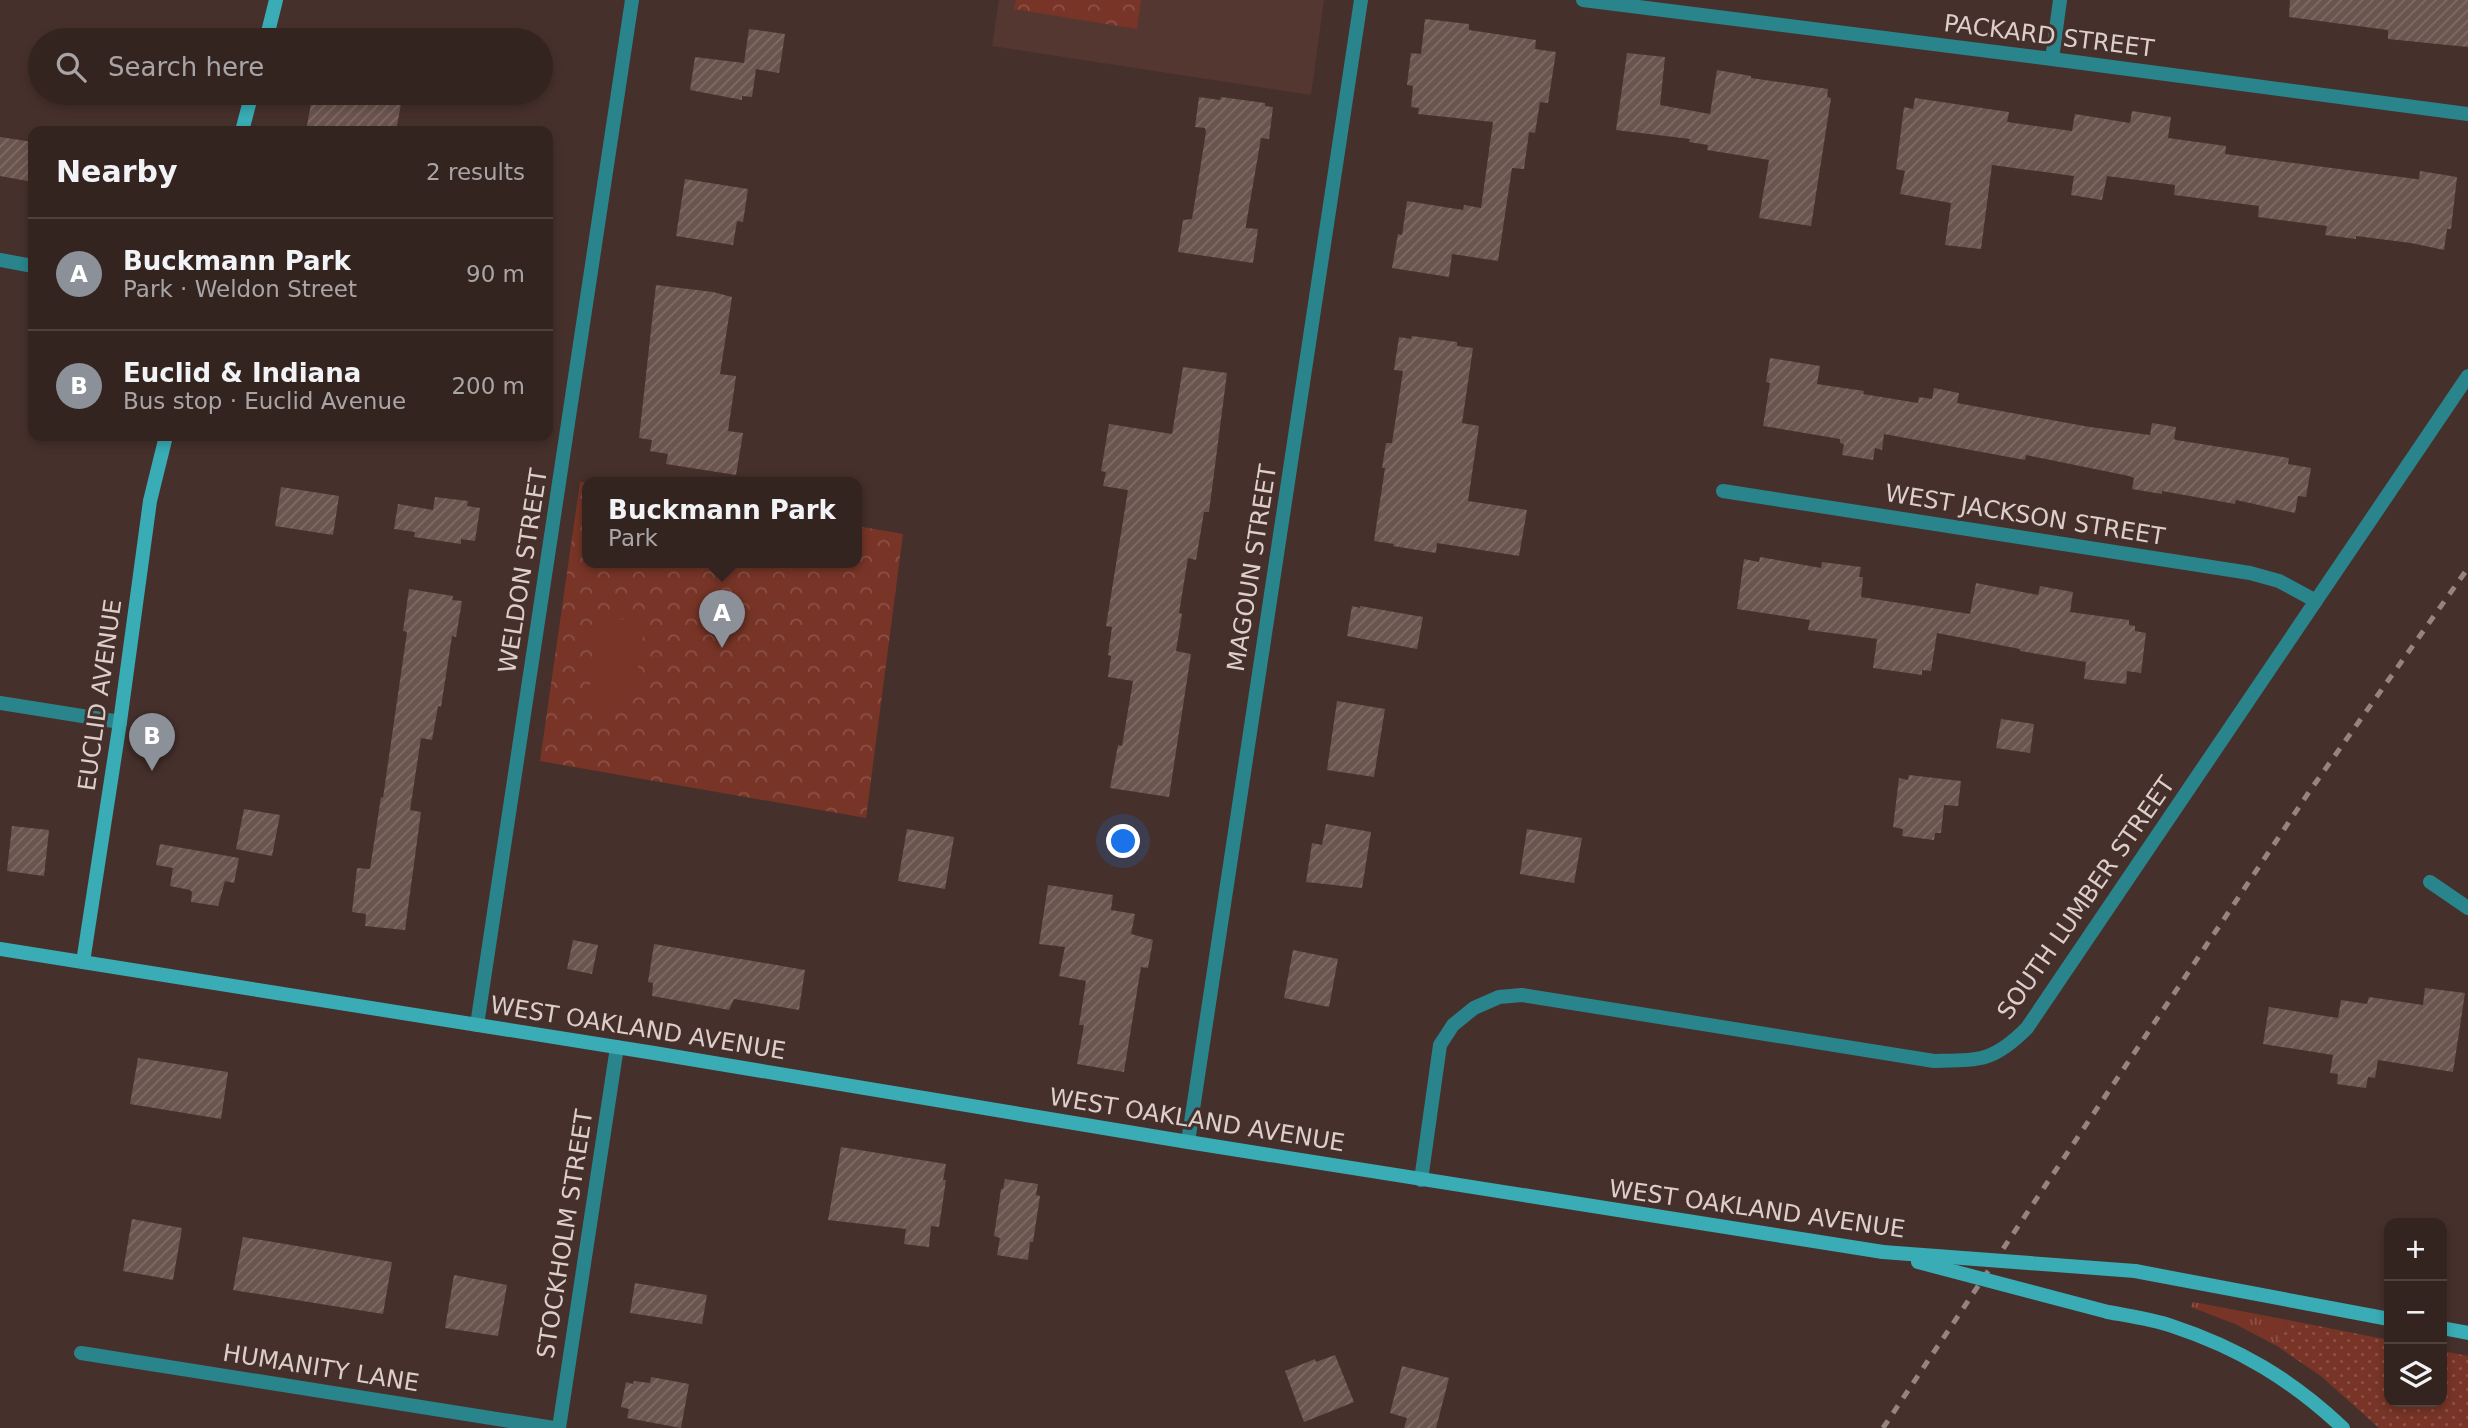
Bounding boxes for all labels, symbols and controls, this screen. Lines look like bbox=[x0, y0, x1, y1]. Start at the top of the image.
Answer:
street label: PACKARD STREET bbox=[1942, 9, 2156, 63]
search box bbox=[28, 28, 553, 105]
icon: search bbox=[52, 48, 90, 86]
text: Search here bbox=[108, 52, 264, 82]
text: Nearby bbox=[56, 154, 178, 189]
text: 2 results bbox=[426, 159, 525, 185]
text: Buckmann Park bbox=[123, 246, 351, 276]
text: A bbox=[70, 261, 88, 287]
text: 90 m bbox=[466, 261, 525, 287]
text: Park · Weldon Street bbox=[123, 276, 357, 302]
text: Euclid & Indiana bbox=[123, 358, 361, 388]
text: B bbox=[70, 373, 88, 399]
text: 200 m bbox=[451, 373, 525, 399]
text: Bus stop · Euclid Avenue bbox=[123, 388, 406, 414]
street label: MAGOUN STREET bbox=[1222, 462, 1282, 673]
street label: WELDON STREET bbox=[493, 466, 553, 675]
popup bbox=[582, 477, 862, 568]
street label: WEST JACKSON STREET bbox=[1883, 479, 2167, 551]
text: Buckmann Park bbox=[608, 495, 836, 525]
text: Park bbox=[608, 525, 658, 551]
pin: A bbox=[699, 590, 745, 648]
street label: EUCLID AVENUE bbox=[73, 597, 127, 793]
pin: B bbox=[129, 713, 175, 771]
street label: SOUTH LUMBER STREET bbox=[1991, 771, 2181, 1025]
your location bbox=[1106, 824, 1140, 858]
street label: WEST OAKLAND AVENUE bbox=[488, 991, 788, 1065]
street label: WEST OAKLAND AVENUE bbox=[1047, 1083, 1347, 1157]
street label: STOCKHOLM STREET bbox=[532, 1107, 599, 1360]
street label: WEST OAKLAND AVENUE bbox=[1607, 1174, 1907, 1244]
map controls bbox=[2384, 1218, 2447, 1407]
button: + bbox=[2384, 1218, 2447, 1281]
button: − bbox=[2384, 1281, 2447, 1344]
street label: HUMANITY LANE bbox=[221, 1339, 421, 1397]
button: layers bbox=[2384, 1344, 2447, 1407]

